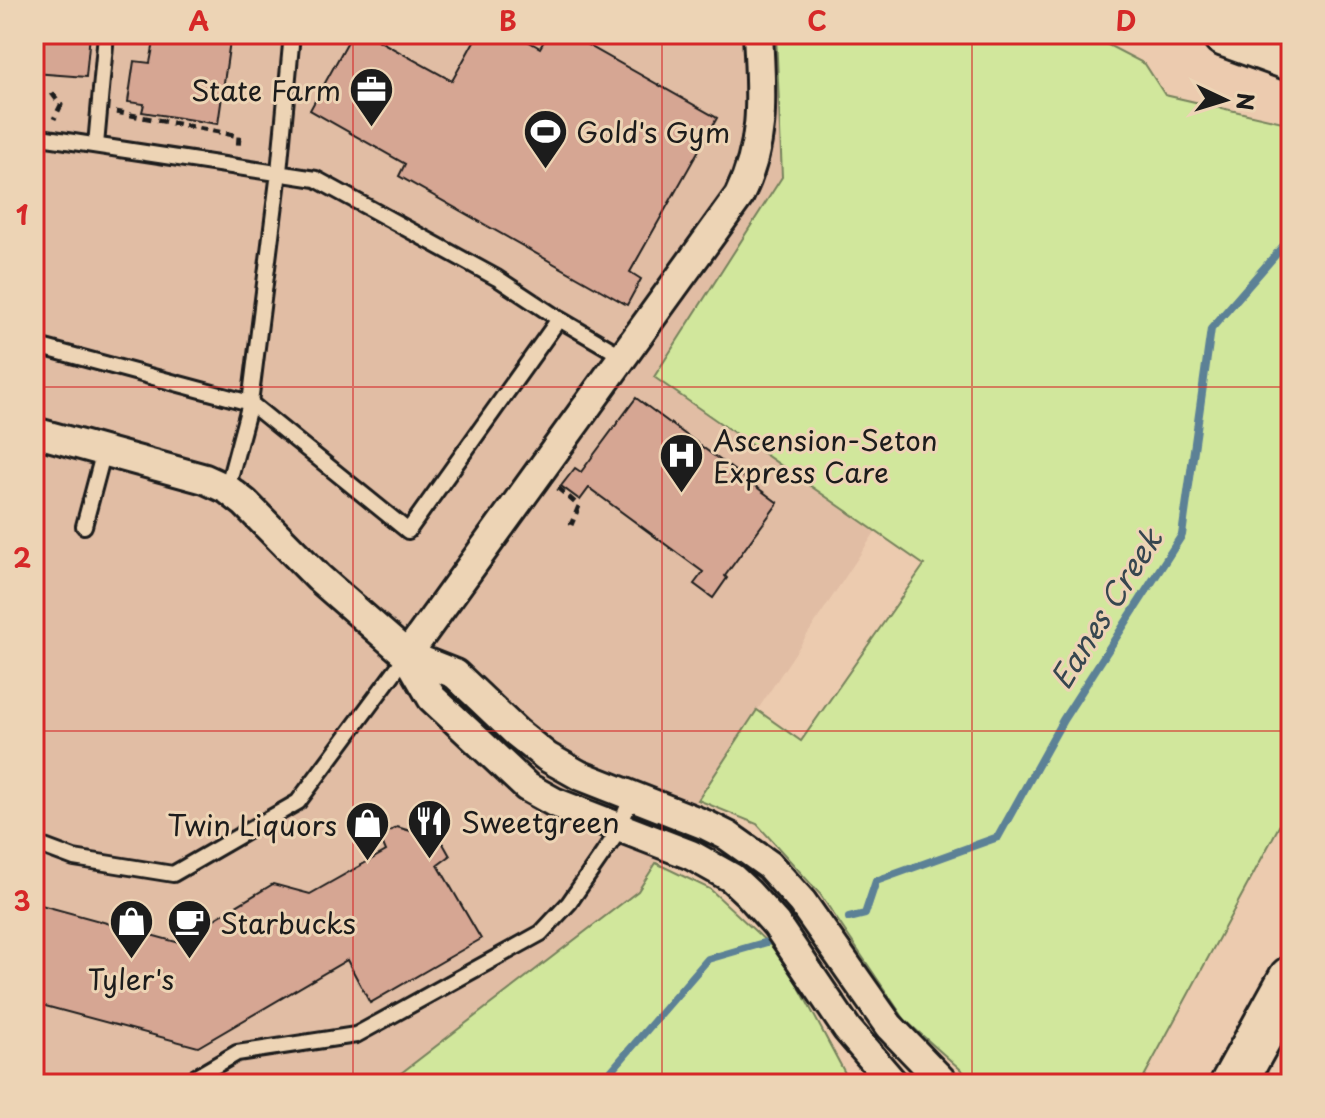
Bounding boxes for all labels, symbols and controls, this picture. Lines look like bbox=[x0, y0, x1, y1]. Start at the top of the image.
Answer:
text: A bbox=[189, 1, 209, 40]
text: B bbox=[499, 1, 517, 40]
text: C bbox=[807, 1, 827, 40]
text: D bbox=[1116, 1, 1136, 40]
north arrow bbox=[1185, 60, 1265, 140]
office icon: State Farm bbox=[348, 65, 396, 128]
place label: State Farm bbox=[191, 68, 341, 111]
text: N bbox=[1229, 92, 1264, 111]
sports icon: Gold's Gym bbox=[521, 107, 569, 170]
place label: Gold's Gym bbox=[576, 110, 730, 153]
text: 1 bbox=[16, 195, 28, 234]
place label: Ascension-Seton Express Care bbox=[713, 418, 938, 493]
hospital icon: Ascension-Seton Express Care bbox=[658, 431, 706, 494]
water label: Eanes Creek bbox=[1038, 518, 1173, 697]
text: 2 bbox=[13, 538, 31, 577]
restaurant icon: Sweetgreen bbox=[406, 797, 454, 860]
shop icon: Twin Liquors bbox=[344, 800, 392, 863]
place label: Sweetgreen bbox=[461, 800, 619, 843]
place label: Twin Liquors bbox=[167, 803, 337, 846]
text: 3 bbox=[13, 881, 31, 920]
shop icon: Tyler's bbox=[107, 897, 155, 960]
cafe icon: Starbucks bbox=[165, 898, 213, 961]
place label: Starbucks bbox=[220, 901, 356, 944]
place label: Tyler's bbox=[88, 957, 174, 1000]

